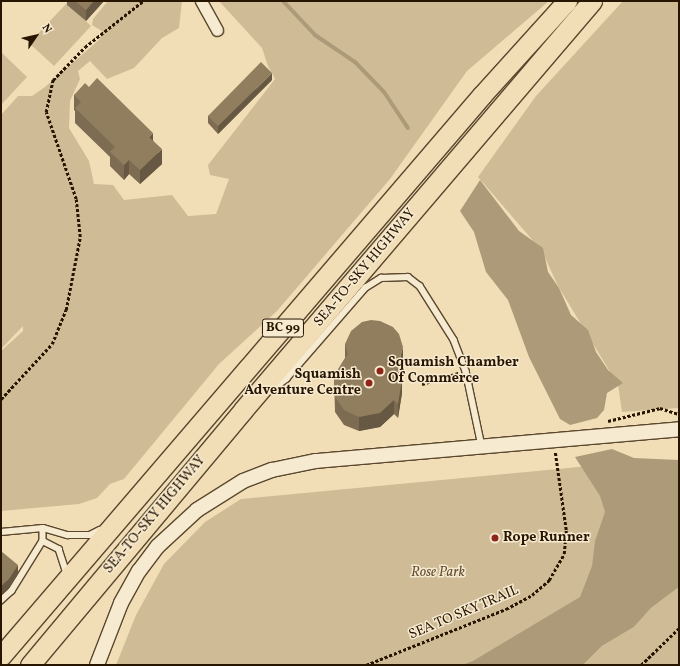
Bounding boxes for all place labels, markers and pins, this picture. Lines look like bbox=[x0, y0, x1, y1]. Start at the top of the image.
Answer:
place label: Squamish Chamber Of Commerce bbox=[388, 355, 519, 388]
marker: Squamish Chamber Of Commerce bbox=[375, 366, 385, 376]
place label: Squamish Adventure Centre bbox=[244, 367, 361, 400]
marker: Squamish Adventure Centre bbox=[364, 378, 374, 388]
place label: Rope Runner bbox=[503, 530, 590, 546]
marker: Rope Runner bbox=[490, 533, 500, 543]

